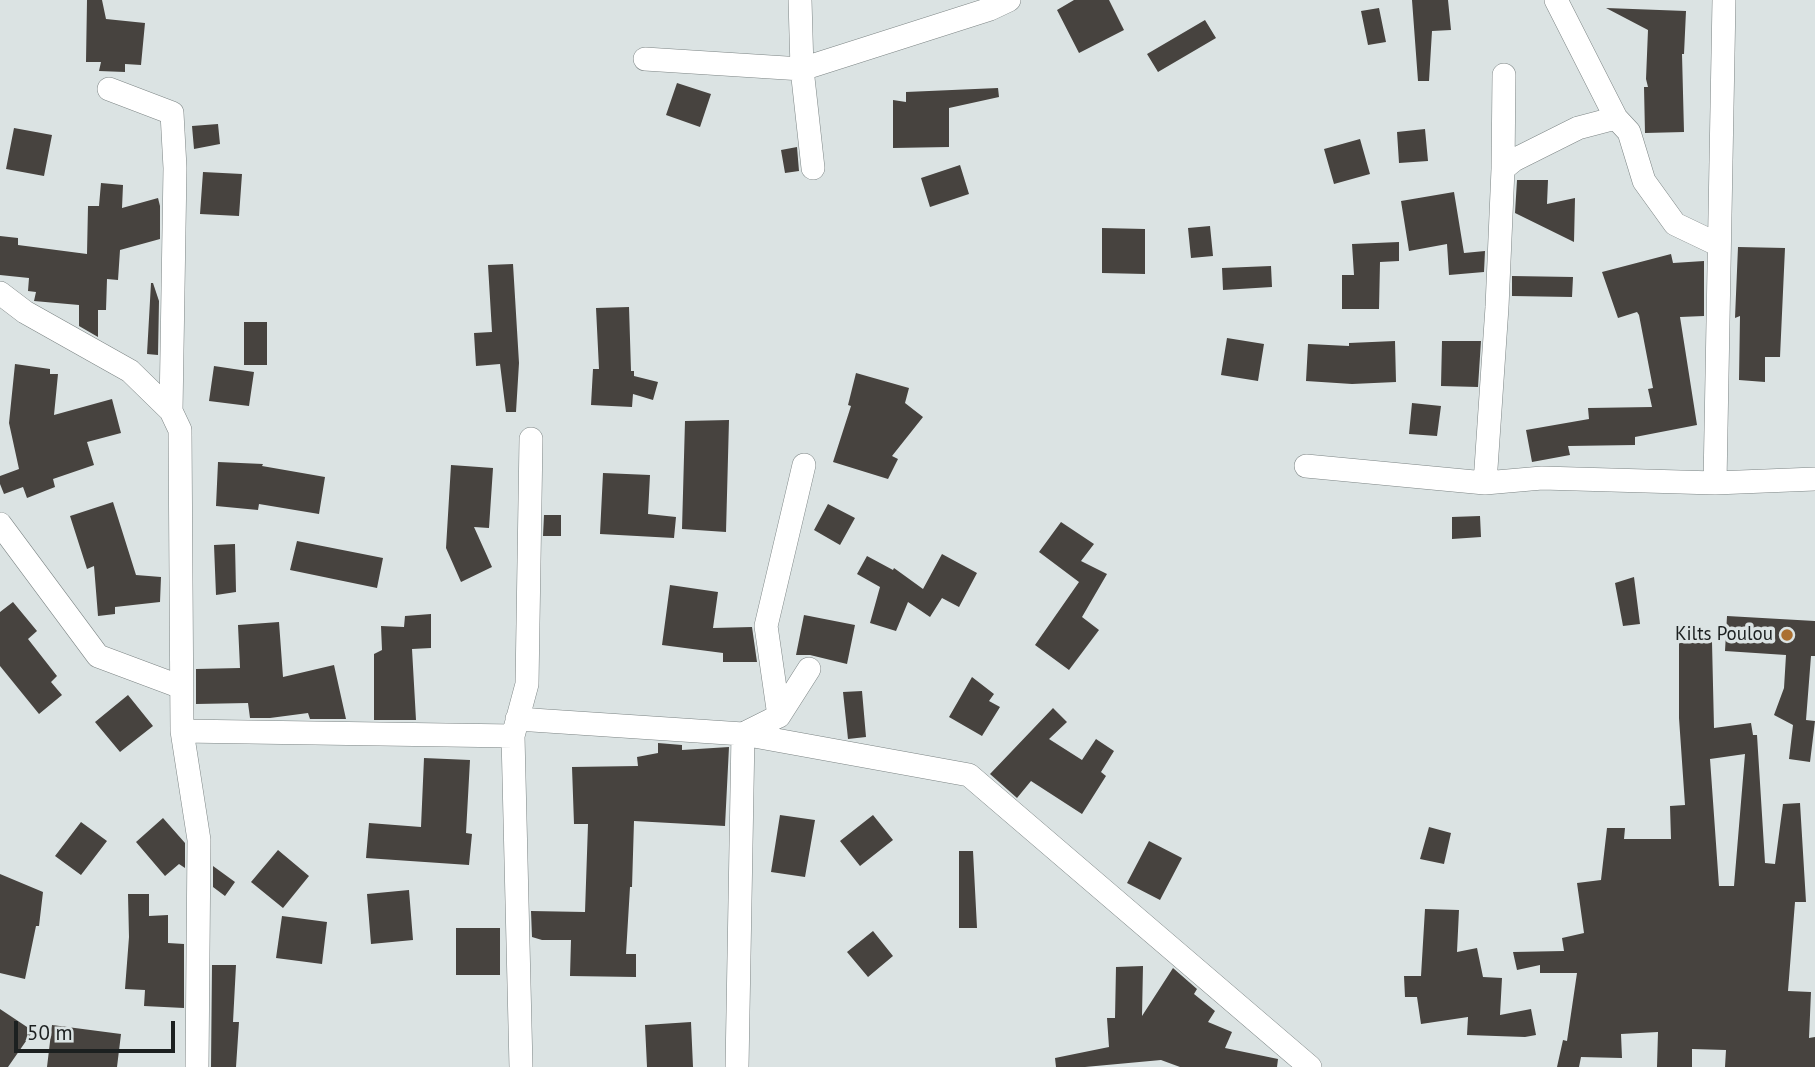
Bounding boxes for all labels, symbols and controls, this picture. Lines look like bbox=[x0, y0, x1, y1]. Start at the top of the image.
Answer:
place label: Kilts Poulou bbox=[1675, 624, 1773, 646]
marker: Kilts Poulou bbox=[1779, 627, 1795, 643]
scale bar bbox=[18, 1007, 178, 1052]
text: 50 m bbox=[27, 1019, 73, 1046]

